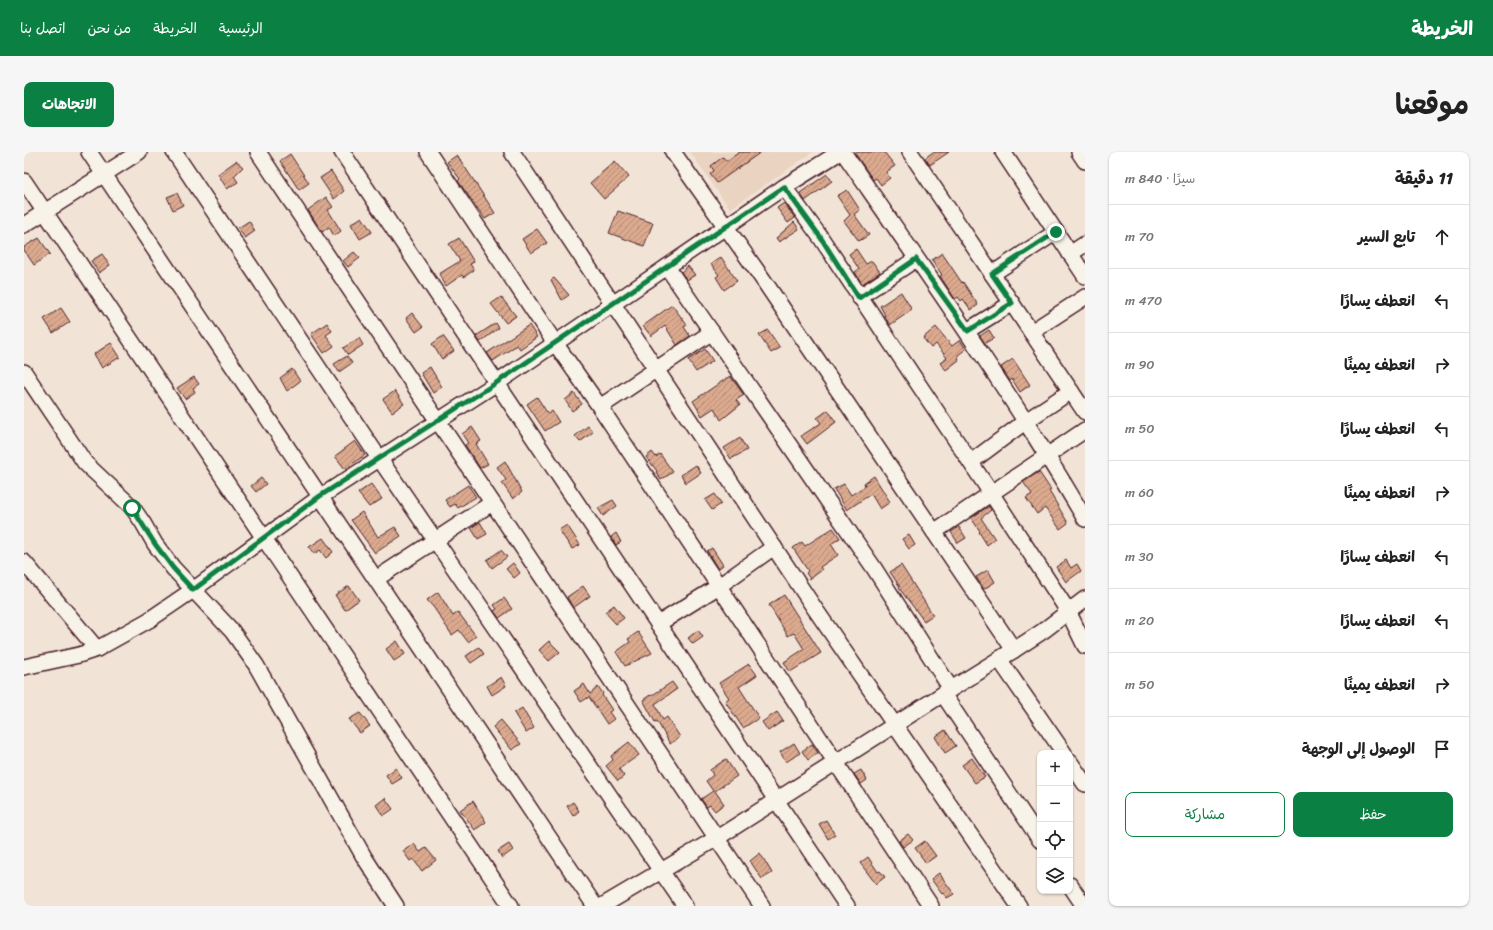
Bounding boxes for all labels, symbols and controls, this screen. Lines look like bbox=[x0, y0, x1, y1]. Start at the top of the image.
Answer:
text: الخريطة bbox=[1411, 12, 1473, 45]
text: اتصل بنا bbox=[20, 16, 66, 41]
text: من نحن bbox=[88, 16, 131, 41]
text: الخريطة bbox=[153, 16, 197, 41]
text: الرئيسية bbox=[219, 16, 263, 41]
text: موقعنا bbox=[1395, 80, 1469, 129]
button: الاتجاهات bbox=[24, 82, 114, 127]
text: 11 دقيقة bbox=[1395, 163, 1453, 193]
text: سيرًا · 840 m bbox=[1125, 167, 1195, 190]
route end bbox=[1047, 223, 1065, 241]
text: تابع السير bbox=[1358, 224, 1415, 250]
text: 70 m bbox=[1125, 225, 1154, 248]
icon: ahead bbox=[1431, 226, 1453, 248]
text: انعطف يسارًا bbox=[1340, 288, 1415, 314]
text: 470 m bbox=[1125, 289, 1162, 312]
icon: left bbox=[1431, 290, 1453, 312]
text: انعطف يمينًا bbox=[1344, 352, 1415, 378]
text: 90 m bbox=[1125, 353, 1155, 376]
icon: right bbox=[1431, 354, 1453, 376]
text: انعطف يسارًا bbox=[1340, 416, 1415, 442]
text: 50 m bbox=[1125, 417, 1155, 440]
icon: left bbox=[1431, 418, 1453, 440]
text: انعطف يمينًا bbox=[1344, 480, 1415, 506]
text: 60 m bbox=[1125, 481, 1154, 504]
icon: right bbox=[1431, 482, 1453, 504]
route start bbox=[123, 499, 141, 517]
text: انعطف يسارًا bbox=[1340, 544, 1415, 570]
text: 30 m bbox=[1125, 545, 1154, 568]
icon: left bbox=[1431, 546, 1453, 568]
text: انعطف يسارًا bbox=[1340, 608, 1415, 634]
text: 20 m bbox=[1125, 609, 1154, 632]
icon: left bbox=[1431, 610, 1453, 632]
text: انعطف يمينًا bbox=[1344, 672, 1415, 698]
text: 50 m bbox=[1125, 673, 1155, 696]
icon: right bbox=[1431, 674, 1453, 696]
text: الوصول إلى الوجهة bbox=[1302, 736, 1415, 762]
icon: arrive bbox=[1431, 738, 1453, 760]
map controls bbox=[1037, 750, 1073, 894]
button: + bbox=[1037, 750, 1073, 786]
button: − bbox=[1037, 786, 1073, 822]
button: مشاركة bbox=[1125, 792, 1285, 837]
button: حفظ bbox=[1293, 792, 1453, 837]
button: locate bbox=[1037, 822, 1073, 858]
button: layers bbox=[1037, 858, 1073, 894]

